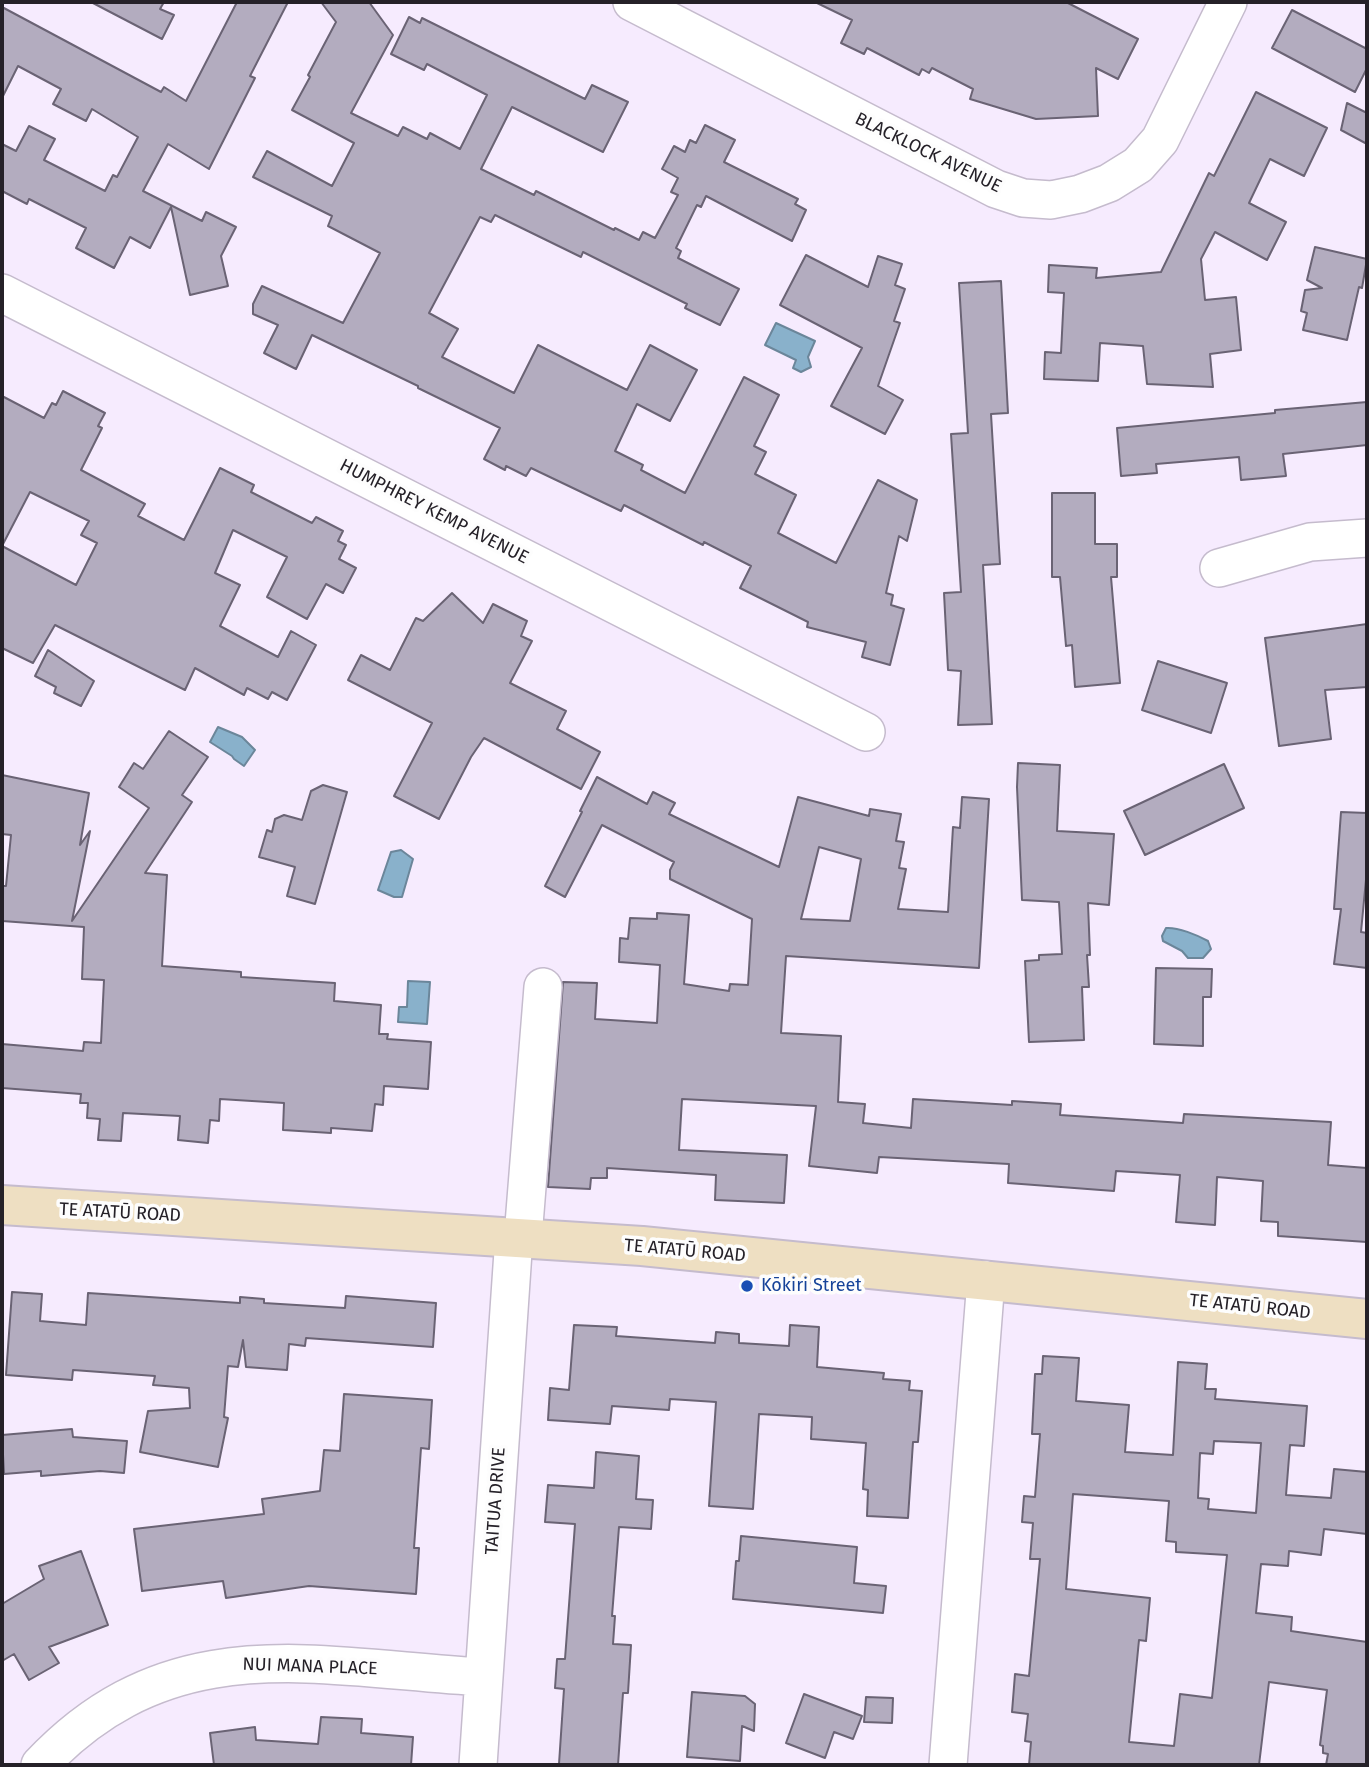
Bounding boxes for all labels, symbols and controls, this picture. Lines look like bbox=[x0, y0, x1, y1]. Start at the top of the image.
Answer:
street label: BLACKLOCK AVENUE bbox=[851, 108, 1005, 198]
street label: HUMPHREY KEMP AVENUE bbox=[336, 455, 532, 569]
street label: TE ATATŪ ROAD bbox=[59, 1199, 181, 1227]
street label: TE ATATŪ ROAD bbox=[623, 1235, 747, 1267]
place label: Kōkiri Street bbox=[761, 1275, 862, 1297]
marker: Kōkiri Street bbox=[739, 1278, 755, 1294]
street label: TE ATATŪ ROAD bbox=[1188, 1290, 1312, 1324]
street label: TAITUA DRIVE bbox=[481, 1447, 511, 1555]
street label: NUI MANA PLACE bbox=[242, 1654, 378, 1680]

